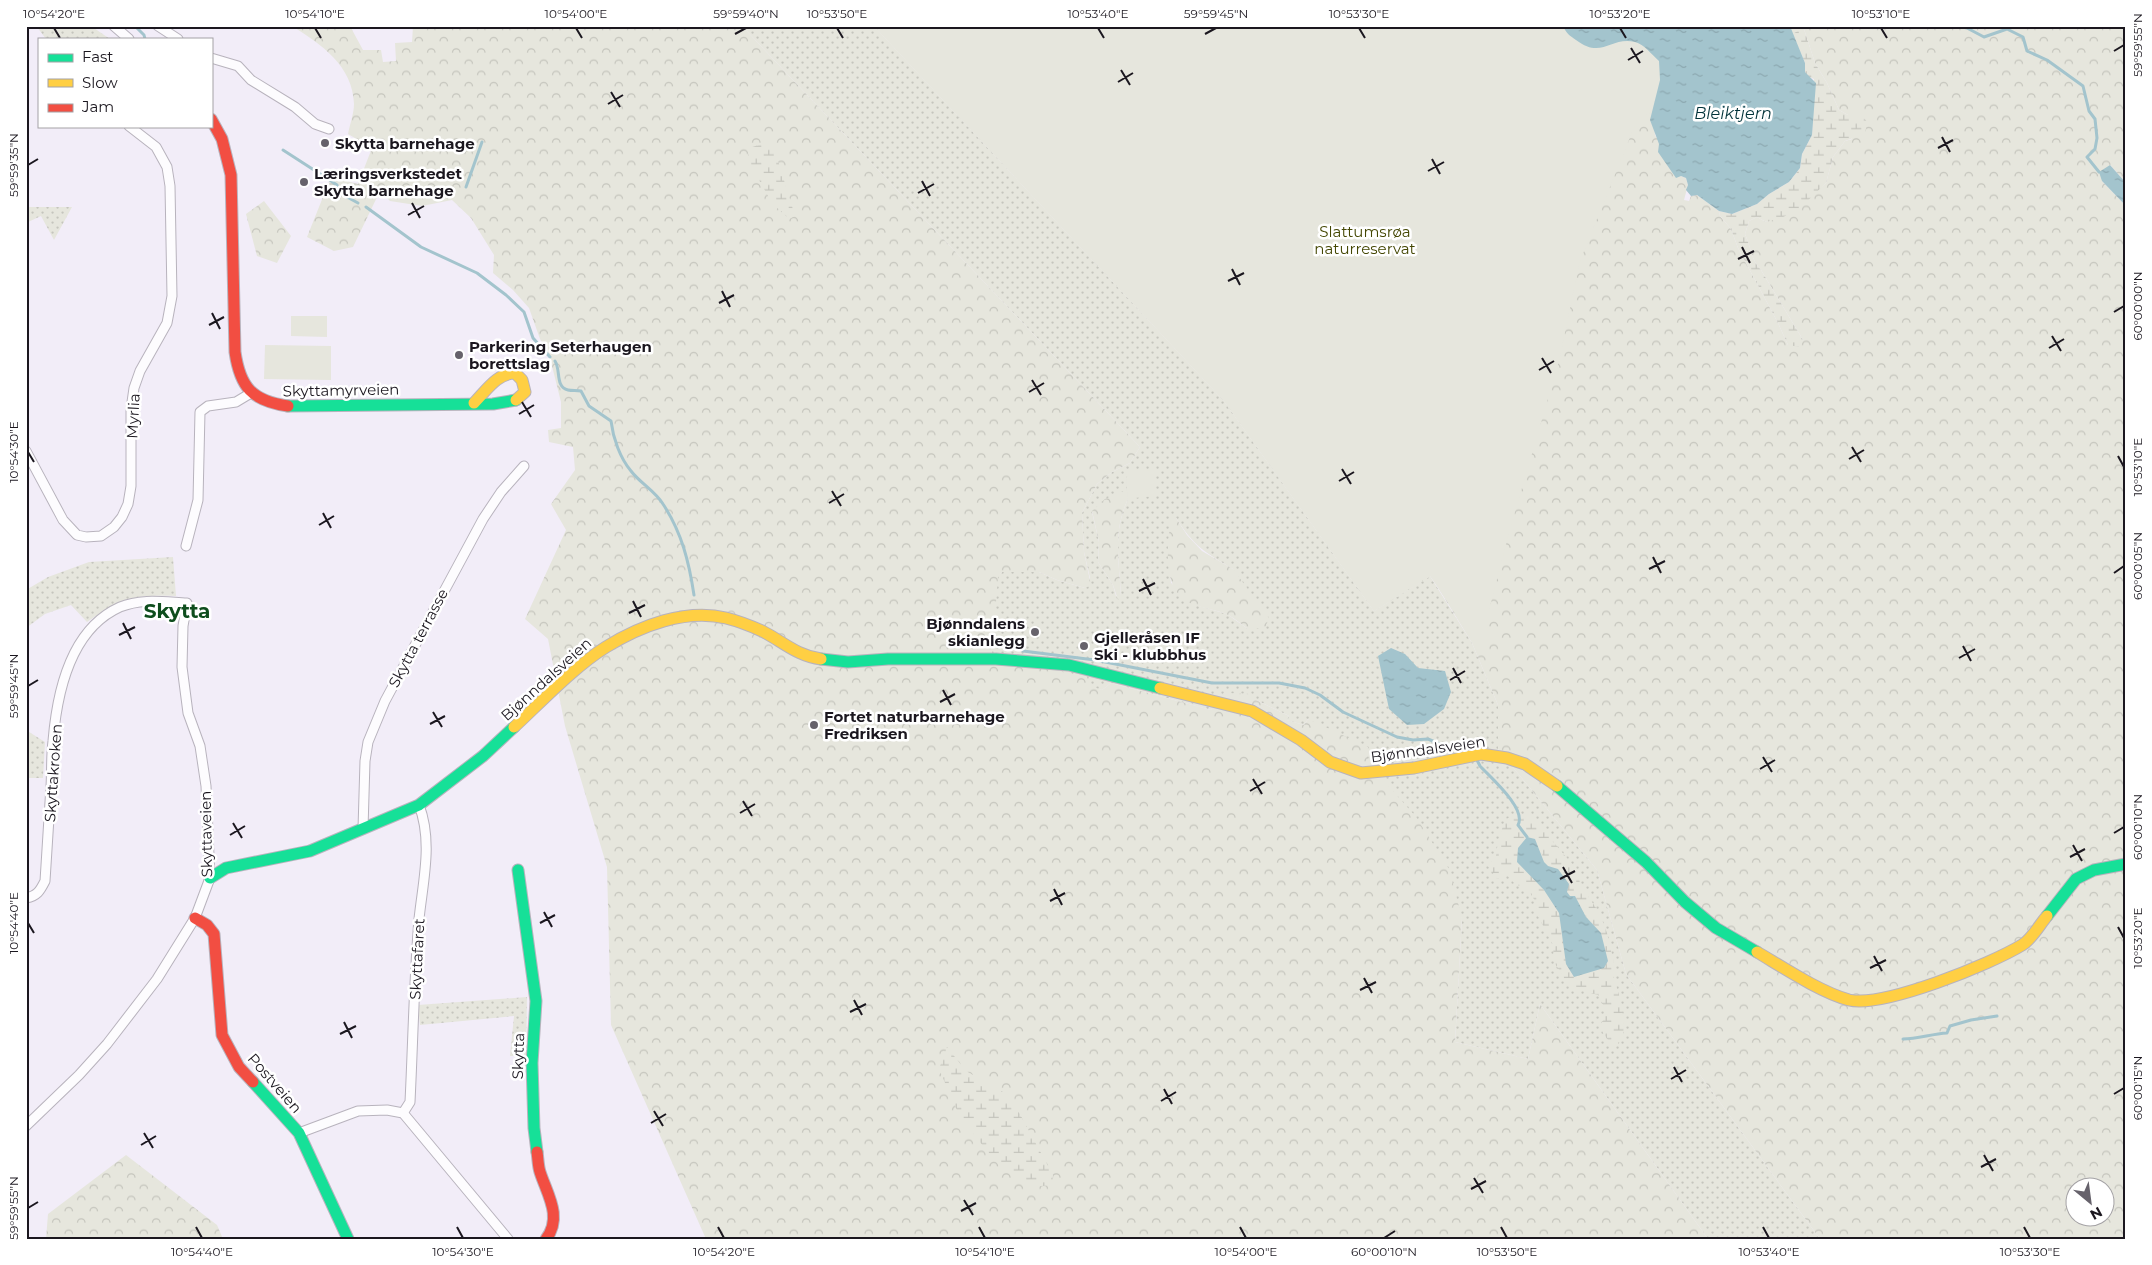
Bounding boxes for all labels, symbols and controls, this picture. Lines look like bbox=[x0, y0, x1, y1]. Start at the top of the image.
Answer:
text: 10°54'20"E bbox=[23, 6, 85, 21]
text: 10°54'10"E bbox=[285, 6, 345, 21]
text: 10°54'00"E bbox=[545, 6, 607, 21]
text: 59°59'40"N bbox=[713, 6, 779, 21]
text: 10°53'50"E bbox=[807, 6, 867, 21]
text: 10°53'40"E bbox=[1067, 6, 1129, 21]
text: 59°59'45"N bbox=[1184, 6, 1248, 21]
text: 10°53'30"E bbox=[1329, 6, 1389, 21]
text: 10°53'20"E bbox=[1590, 6, 1650, 21]
text: 10°53'10"E bbox=[1852, 6, 1910, 21]
text: 59°59'55"N bbox=[2130, 13, 2145, 77]
legend bbox=[38, 38, 212, 128]
text: Fast bbox=[82, 47, 113, 66]
text: Slow bbox=[82, 73, 118, 92]
text: Jam bbox=[81, 97, 114, 116]
water label: Bleiktjern bbox=[1694, 104, 1772, 123]
text: 59°59'35"N bbox=[6, 133, 21, 197]
place label: Skytta barnehage bbox=[335, 134, 475, 153]
marker: Skytta barnehage bbox=[319, 137, 331, 149]
place label: Læringsverkstedet Skytta barnehage bbox=[314, 164, 462, 200]
marker: Læringsverkstedet Skytta barnehage bbox=[298, 176, 310, 188]
park label: Slattumsrøa naturreservat bbox=[1314, 222, 1416, 258]
text: 60°00'00"N bbox=[2130, 271, 2145, 341]
place label: Parkering Seterhaugen borettslag bbox=[469, 337, 652, 373]
marker: Parkering Seterhaugen borettslag bbox=[453, 349, 465, 361]
street label: Skyttamyrveien bbox=[282, 379, 400, 401]
street label: Myrlia bbox=[122, 393, 144, 439]
text: 10°54'30"E bbox=[6, 421, 21, 483]
text: 10°53'10"E bbox=[2130, 438, 2145, 496]
text: 60°00'05"N bbox=[2130, 532, 2145, 600]
street label: Skytta terrasse bbox=[384, 585, 452, 691]
district label: Skytta bbox=[144, 599, 210, 623]
place label: Bjønndalens skianlegg bbox=[926, 614, 1025, 650]
marker: Bjønndalens skianlegg bbox=[1029, 626, 1041, 638]
place label: Gjelleråsen IF Ski - klubbhus bbox=[1094, 628, 1206, 664]
street label: Bjønndalsveien bbox=[497, 633, 595, 725]
marker: Gjelleråsen IF Ski - klubbhus bbox=[1078, 640, 1090, 652]
text: 59°59'45"N bbox=[6, 654, 21, 718]
place label: Fortet naturbarnehage Fredriksen bbox=[824, 707, 1005, 743]
marker: Fortet naturbarnehage Fredriksen bbox=[808, 719, 820, 731]
street label: Skyttakroken bbox=[40, 723, 66, 823]
street label: Bjønndalsveien bbox=[1369, 732, 1487, 766]
street label: Skyttaveien bbox=[196, 791, 216, 877]
text: 60°00'10"N bbox=[2130, 794, 2145, 860]
text: 10°54'40"E bbox=[6, 892, 21, 954]
text: 10°53'20"E bbox=[2130, 908, 2145, 968]
street label: Skyttafaret bbox=[405, 918, 429, 1000]
street label: Skytta bbox=[508, 1032, 528, 1080]
street label: Postveien bbox=[244, 1049, 306, 1117]
text: 60°00'15"N bbox=[2130, 1056, 2145, 1120]
text: 59°59'55"N bbox=[6, 1176, 21, 1240]
north arrow bbox=[2064, 1178, 2114, 1228]
text: N bbox=[2087, 1203, 2106, 1224]
text: 10°54'40"E bbox=[171, 1244, 233, 1259]
text: 10°54'30"E bbox=[432, 1244, 494, 1259]
text: 10°54'20"E bbox=[693, 1244, 755, 1259]
text: 10°54'10"E bbox=[955, 1244, 1015, 1259]
text: 10°54'00"E bbox=[1215, 1244, 1277, 1259]
text: 60°00'10"N bbox=[1351, 1244, 1417, 1259]
text: 10°53'50"E bbox=[1477, 1244, 1537, 1259]
text: 10°53'40"E bbox=[1738, 1244, 1800, 1259]
text: 10°53'30"E bbox=[2000, 1244, 2060, 1259]

